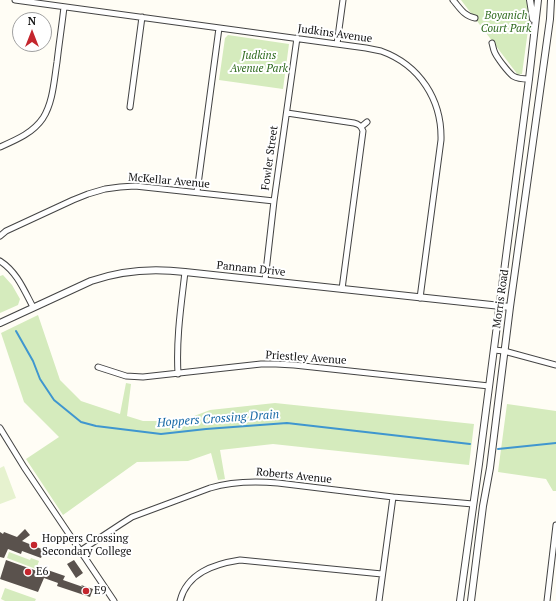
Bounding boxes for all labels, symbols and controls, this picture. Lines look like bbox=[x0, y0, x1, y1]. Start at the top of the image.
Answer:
park label: Boyanich Court Park bbox=[481, 9, 531, 35]
north arrow bbox=[12, 12, 52, 52]
text: N bbox=[28, 14, 36, 28]
street label: Judkins Avenue bbox=[297, 22, 373, 46]
park label: Judkins Avenue Park bbox=[230, 49, 288, 75]
street label: Fowler Street bbox=[259, 125, 281, 191]
street label: McKellar Avenue bbox=[128, 171, 210, 191]
street label: Pannam Drive bbox=[216, 259, 286, 279]
street label: Morris Road bbox=[490, 269, 512, 329]
street label: Priestley Avenue bbox=[265, 349, 347, 367]
water label: Hoppers Crossing Drain bbox=[156, 408, 280, 430]
street label: Roberts Avenue bbox=[255, 465, 333, 487]
place label: Hoppers Crossing Secondary College bbox=[42, 532, 132, 558]
marker: Hoppers Crossing Secondary College bbox=[29, 540, 39, 550]
place label: E6 bbox=[36, 565, 48, 579]
marker: E6 bbox=[23, 567, 33, 577]
place label: E9 bbox=[94, 584, 106, 598]
marker: E9 bbox=[81, 586, 91, 596]

